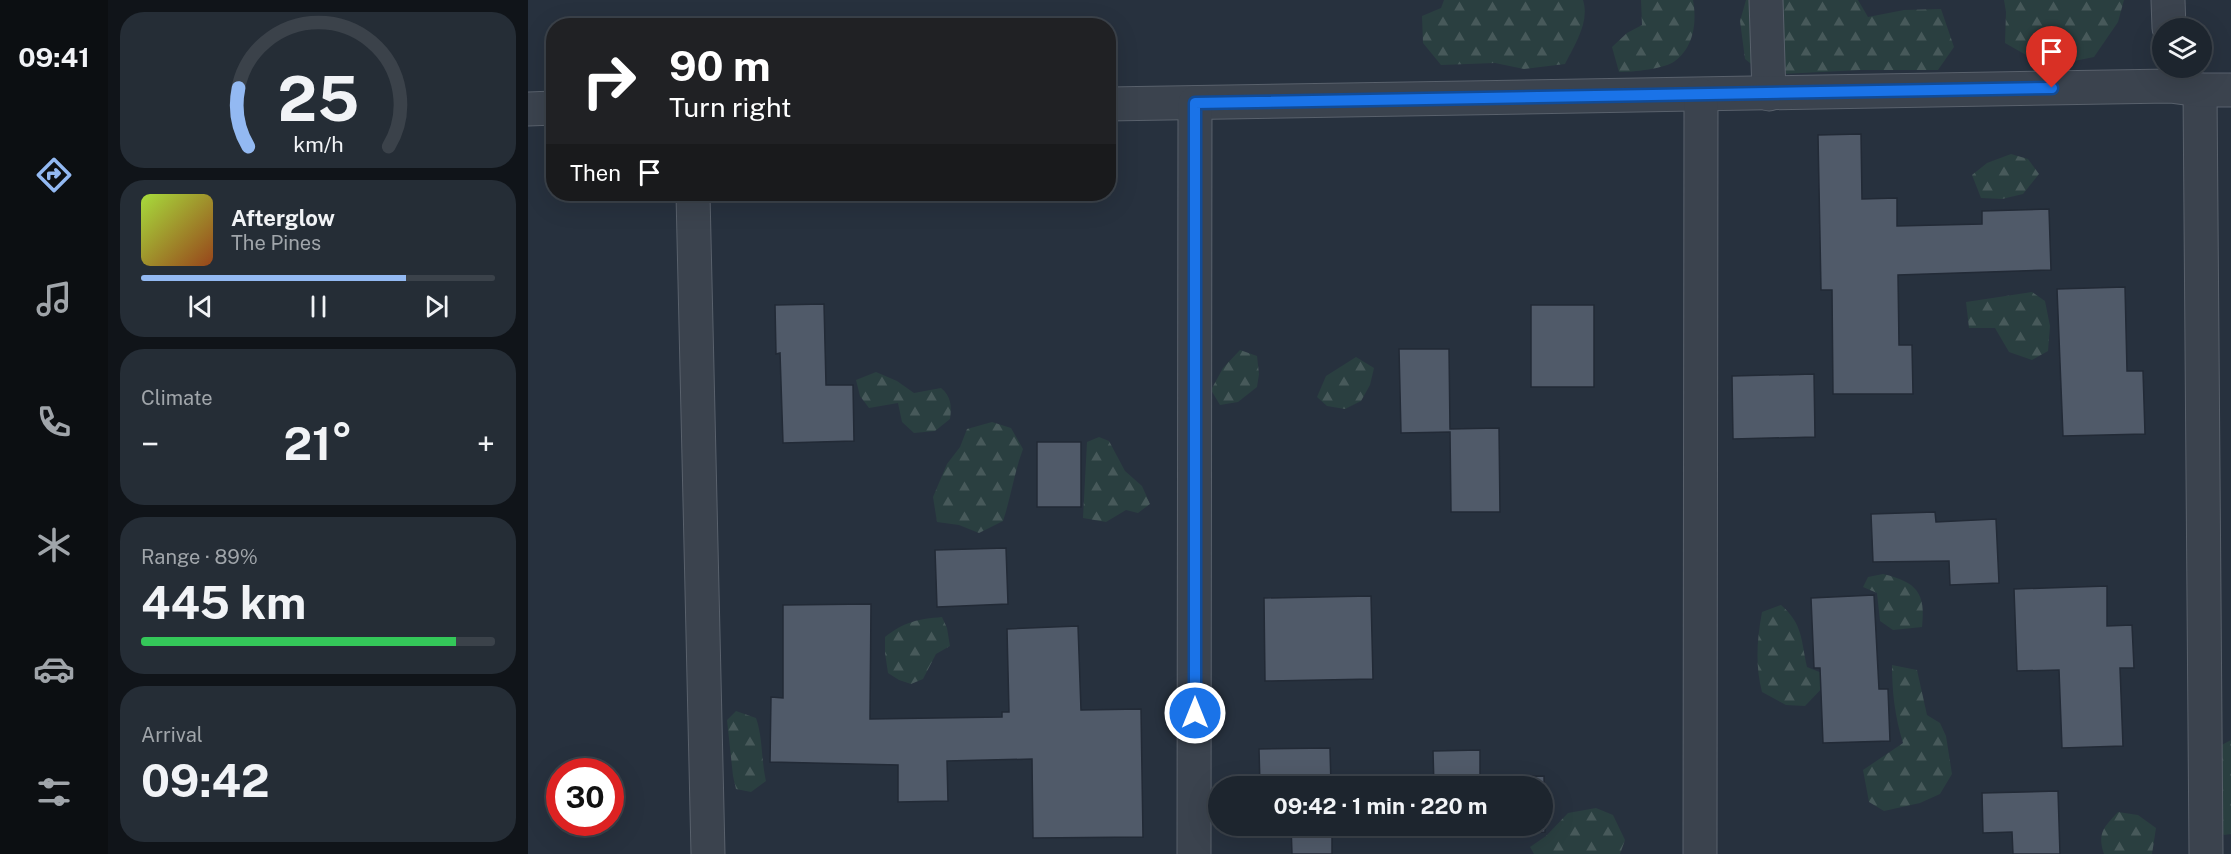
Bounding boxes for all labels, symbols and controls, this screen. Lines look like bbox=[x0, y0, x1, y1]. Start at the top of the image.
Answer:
map controls bbox=[2152, 18, 2212, 78]
button: layers bbox=[2152, 18, 2212, 78]
pin bbox=[2026, 26, 2077, 88]
icon: arrive bbox=[2035, 35, 2068, 68]
text: 09:41 bbox=[18, 41, 90, 73]
text: 90 m bbox=[669, 41, 771, 90]
icon: right bbox=[570, 42, 648, 120]
text: 25 bbox=[277, 62, 359, 135]
text: Turn right bbox=[669, 91, 792, 123]
text: km/h bbox=[293, 133, 343, 158]
icon: directions bbox=[33, 154, 75, 196]
icon: arrive bbox=[633, 156, 666, 189]
text: Then bbox=[570, 160, 621, 186]
text: Afterglow bbox=[231, 205, 335, 231]
text: The Pines bbox=[231, 231, 321, 255]
icon: music bbox=[33, 278, 75, 320]
icon: previous bbox=[184, 290, 217, 323]
icon: pause bbox=[302, 290, 335, 323]
icon: next bbox=[420, 290, 453, 323]
text: Climate bbox=[141, 386, 213, 410]
icon: phone bbox=[33, 401, 75, 443]
text: 21° bbox=[283, 417, 353, 470]
text: − bbox=[141, 425, 159, 463]
text: + bbox=[477, 425, 495, 463]
icon: climate bbox=[33, 524, 75, 566]
text: Range · 89% bbox=[141, 545, 258, 569]
text: 445 km bbox=[141, 576, 306, 629]
icon: car bbox=[33, 648, 75, 690]
position arrow bbox=[1163, 681, 1227, 745]
text: Arrival bbox=[141, 723, 203, 747]
text: 09:42 bbox=[141, 754, 270, 807]
speed limit sign: 30 bbox=[546, 758, 624, 836]
icon: filters bbox=[33, 771, 75, 813]
text: 09:42 · 1 min · 220 m bbox=[1274, 793, 1487, 819]

